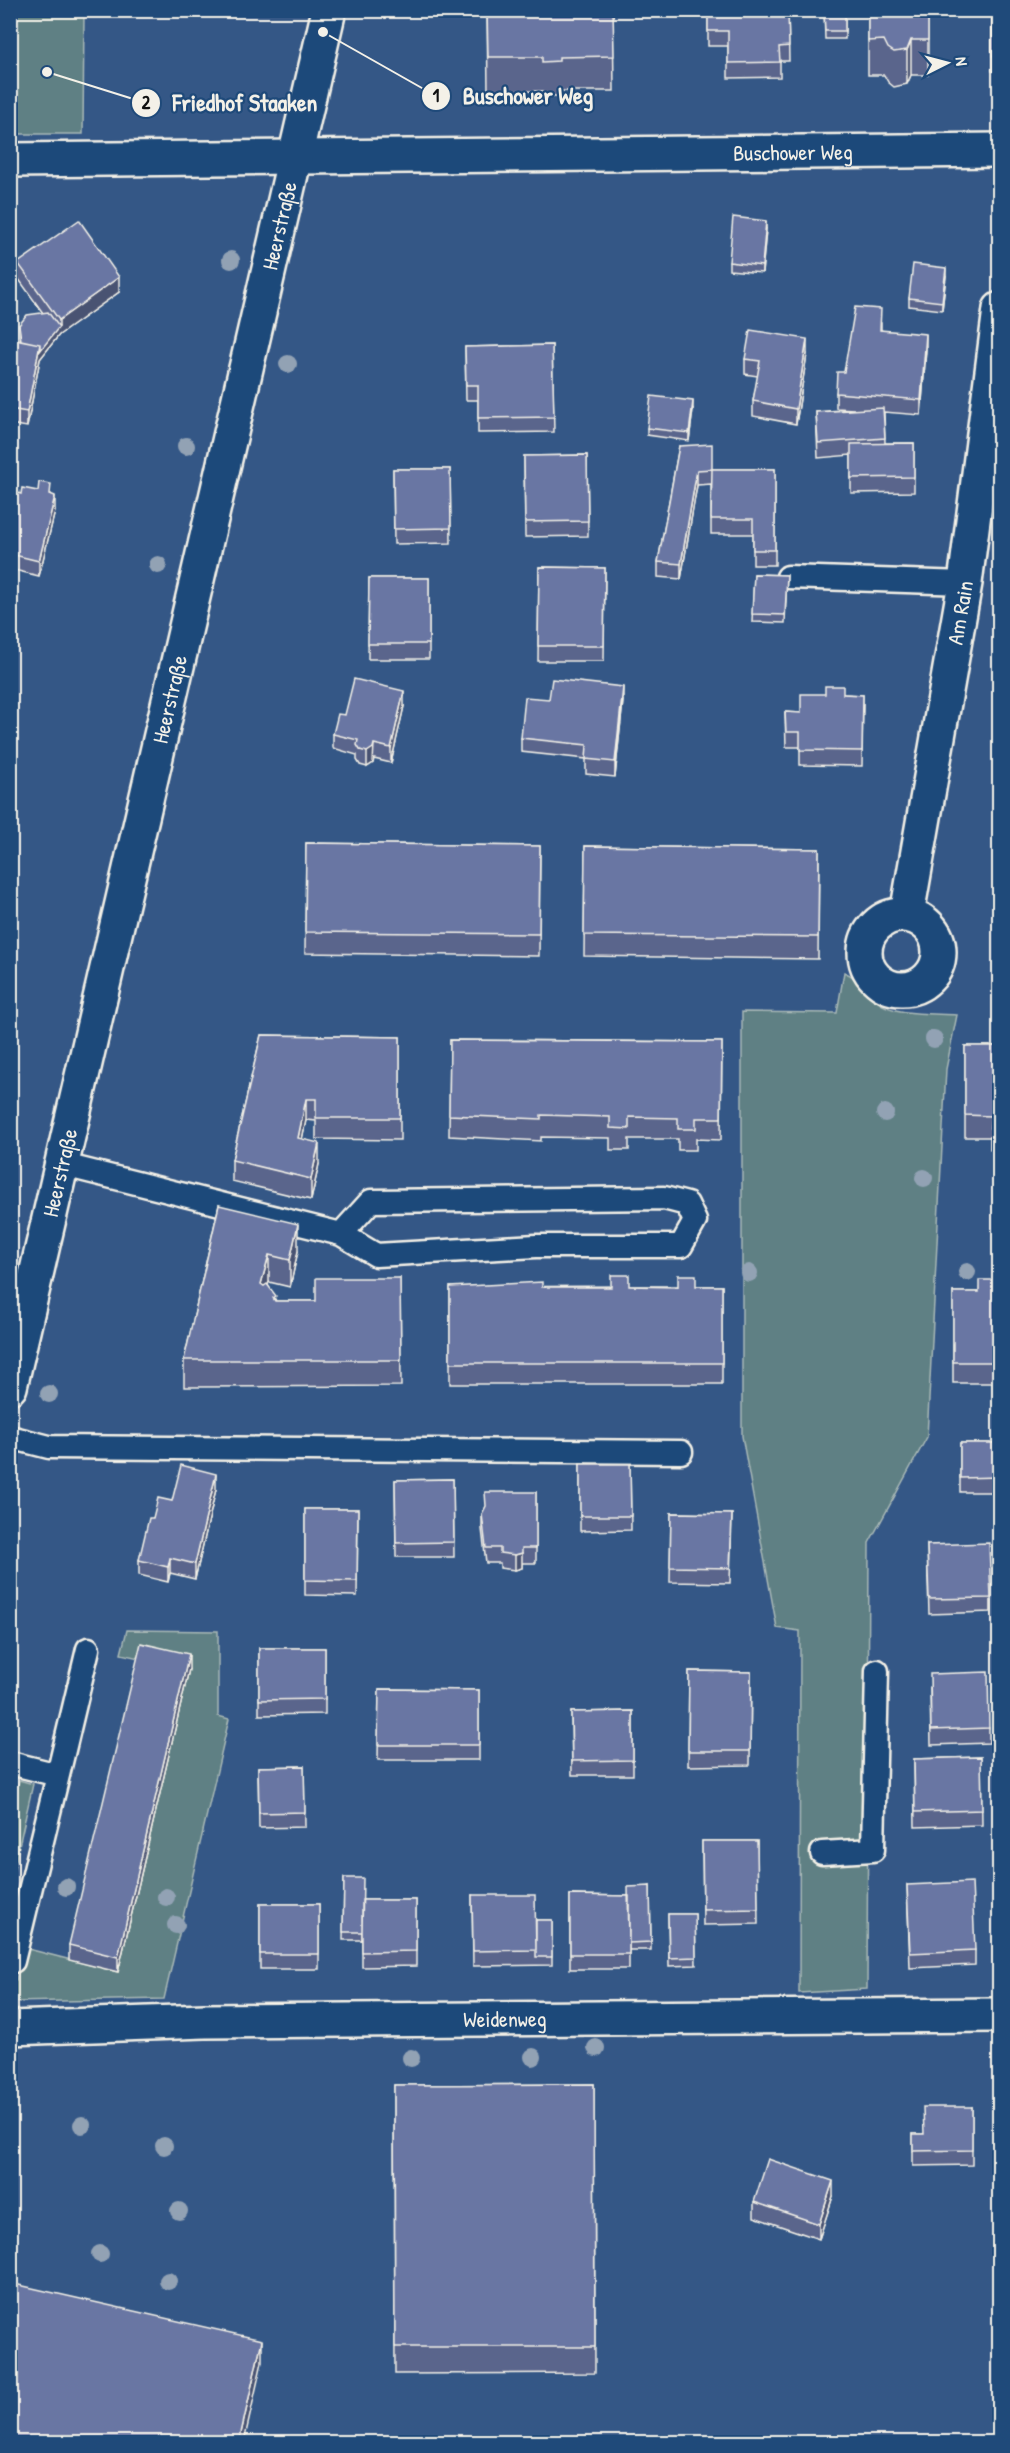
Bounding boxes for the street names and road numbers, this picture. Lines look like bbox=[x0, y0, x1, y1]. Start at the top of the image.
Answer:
street label: Buschower Weg bbox=[733, 136, 853, 168]
street label: Heerstraße bbox=[254, 178, 304, 273]
street label: Am Rain bbox=[939, 578, 980, 647]
street label: Heerstraße bbox=[145, 652, 194, 746]
street label: Heerstraße bbox=[35, 1125, 84, 1220]
street label: Weidenweg bbox=[463, 2003, 547, 2034]

